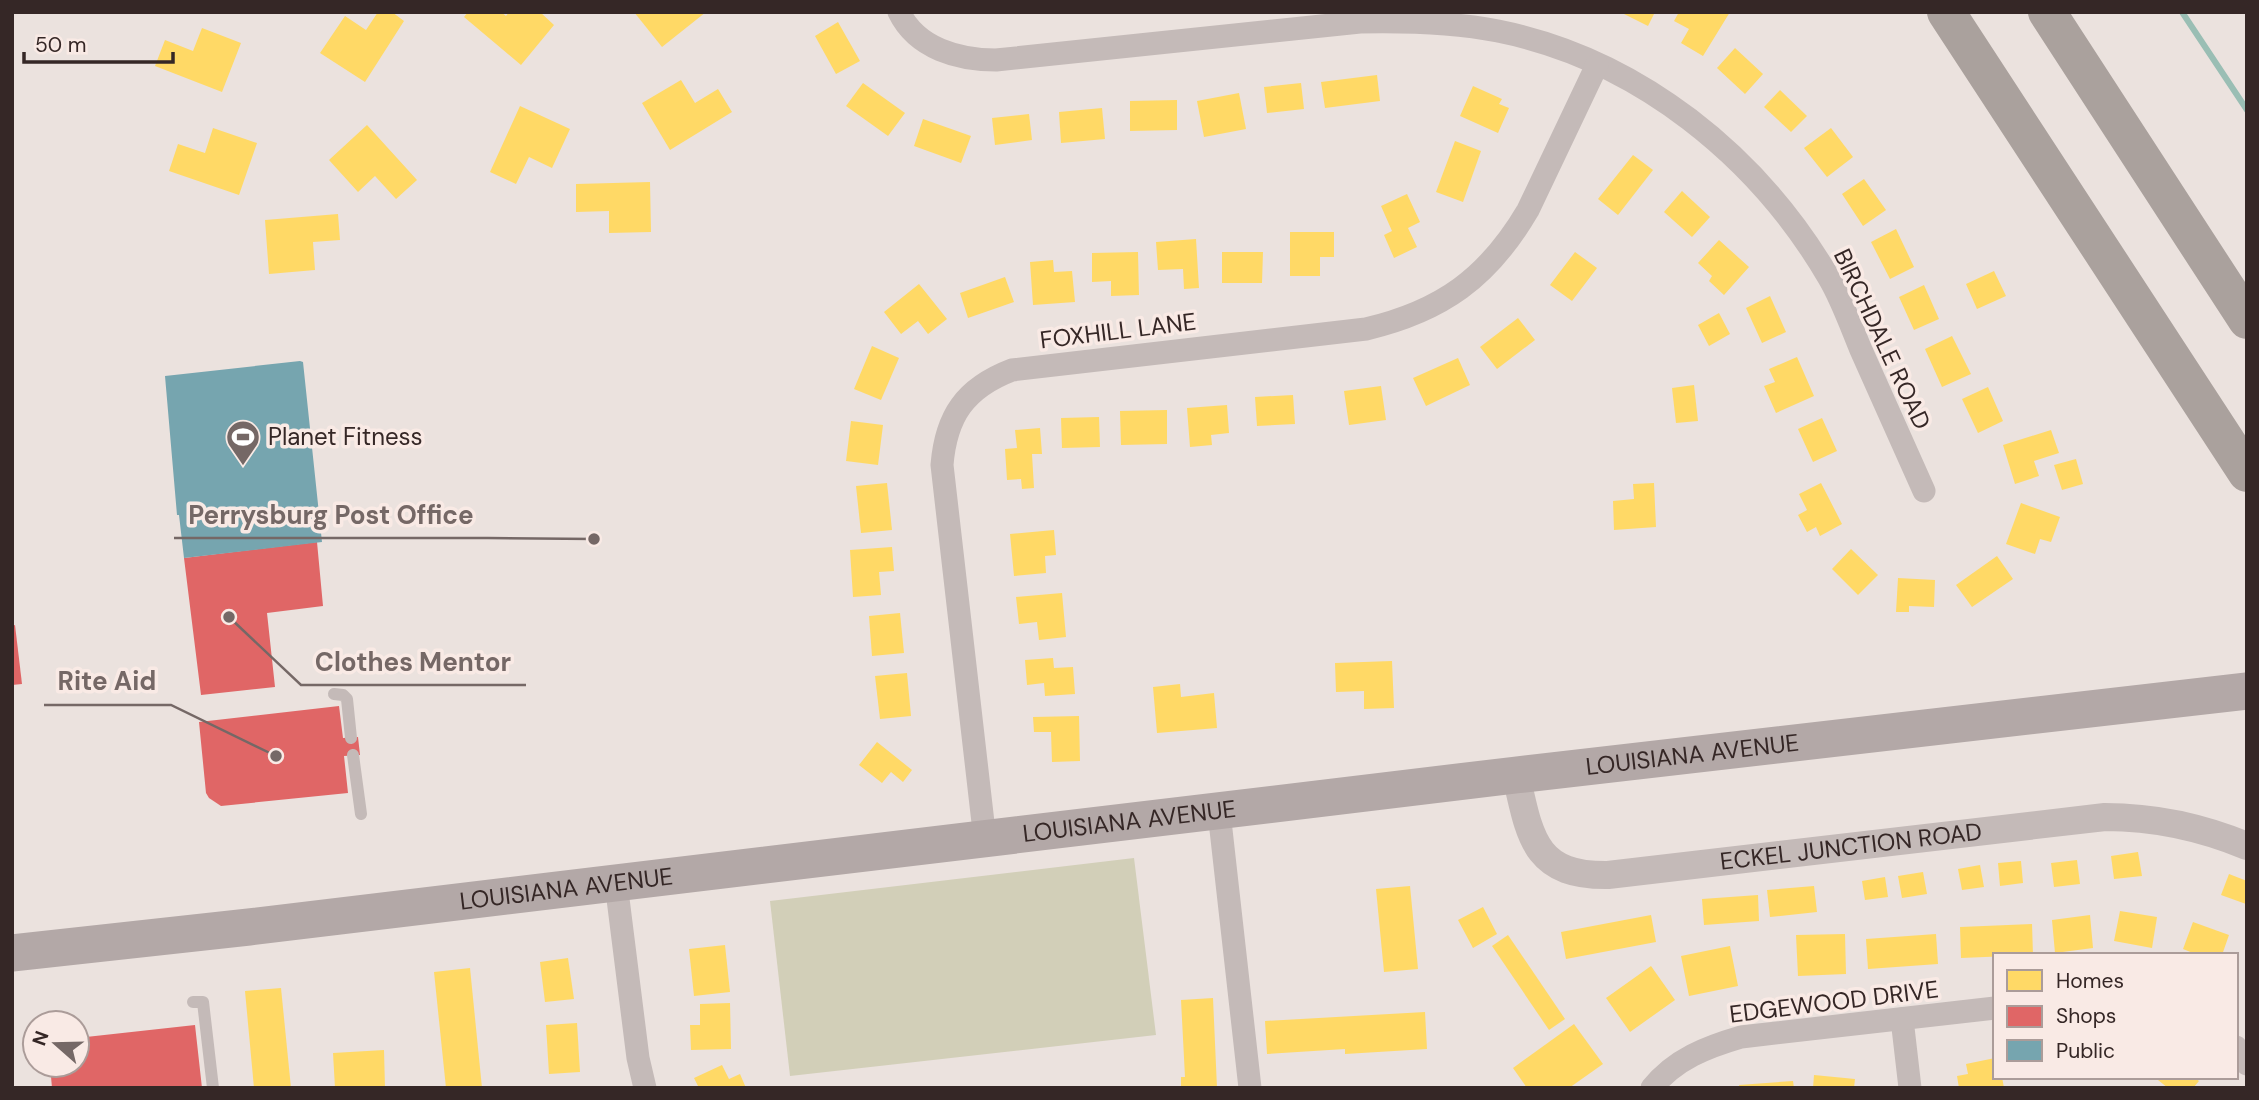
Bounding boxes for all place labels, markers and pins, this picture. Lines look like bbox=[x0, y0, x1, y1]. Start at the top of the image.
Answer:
sports icon: Planet Fitness bbox=[224, 418, 262, 467]
place label: Planet Fitness bbox=[268, 421, 423, 452]
callout: Perrysburg Post Office bbox=[174, 491, 488, 538]
callout: Clothes Mentor bbox=[301, 638, 526, 685]
callout: Rite Aid bbox=[44, 658, 171, 705]

